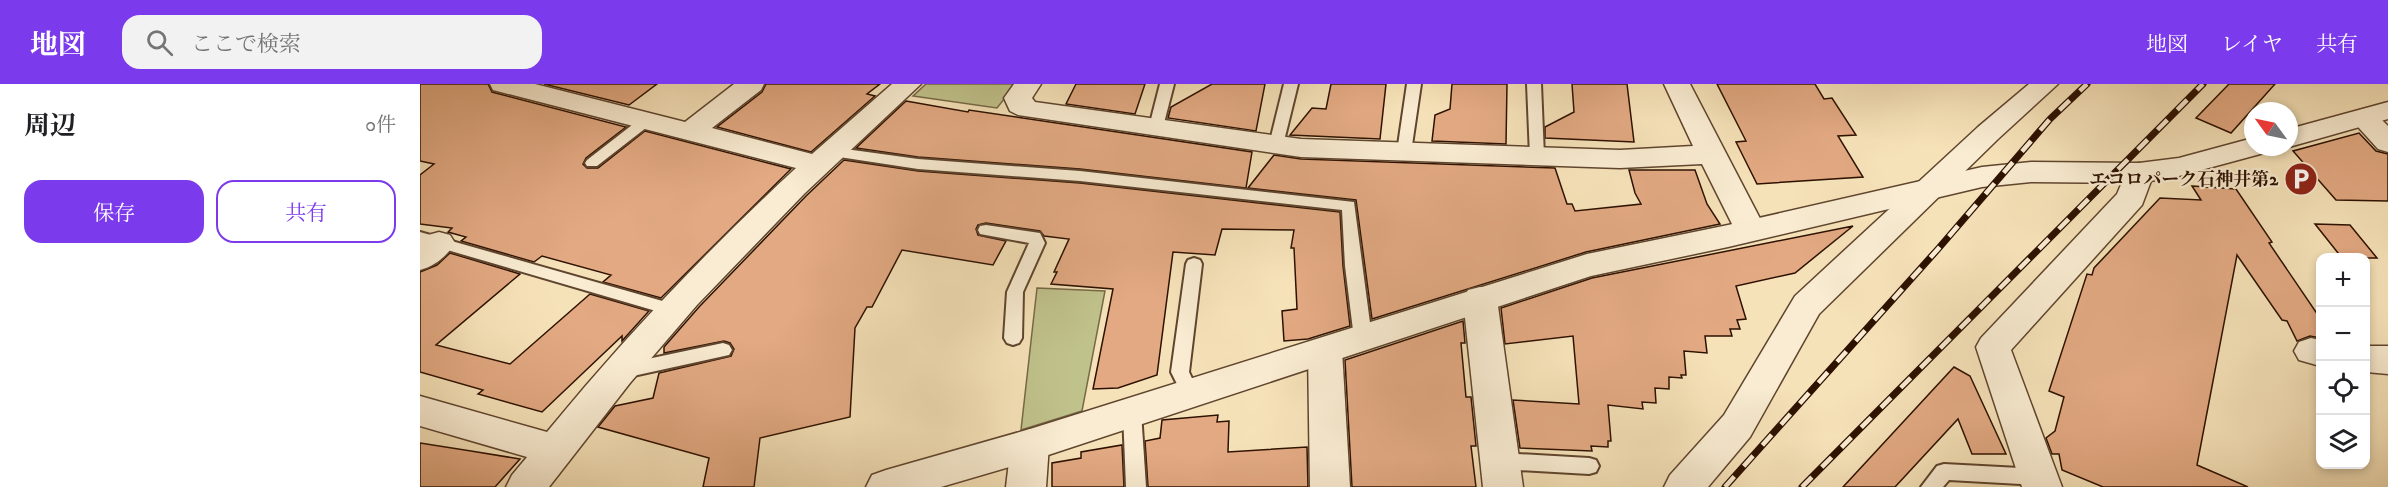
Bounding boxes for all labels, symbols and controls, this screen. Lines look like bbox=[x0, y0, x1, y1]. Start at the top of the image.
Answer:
search box bbox=[122, 15, 542, 69]
icon: search bbox=[143, 26, 176, 59]
text: 地図 bbox=[30, 28, 86, 63]
text: ここで検索 bbox=[191, 31, 301, 58]
text: 地図 bbox=[2146, 32, 2188, 58]
text: レイヤ bbox=[2221, 32, 2283, 58]
text: 共有 bbox=[2316, 32, 2358, 58]
north arrow bbox=[2244, 102, 2298, 156]
text: 周辺 bbox=[24, 110, 76, 143]
text: 0件 bbox=[365, 113, 396, 138]
parking icon: エコロパーク石神井第2 bbox=[2283, 161, 2319, 197]
place label: エコロパーク石神井第2 bbox=[2089, 169, 2279, 191]
button: 保存 bbox=[24, 180, 204, 243]
button: 共有 bbox=[216, 180, 396, 243]
map controls bbox=[2316, 253, 2370, 469]
button: + bbox=[2316, 253, 2370, 307]
button: − bbox=[2316, 307, 2370, 361]
button: locate bbox=[2316, 361, 2370, 415]
button: layers bbox=[2316, 415, 2370, 469]

